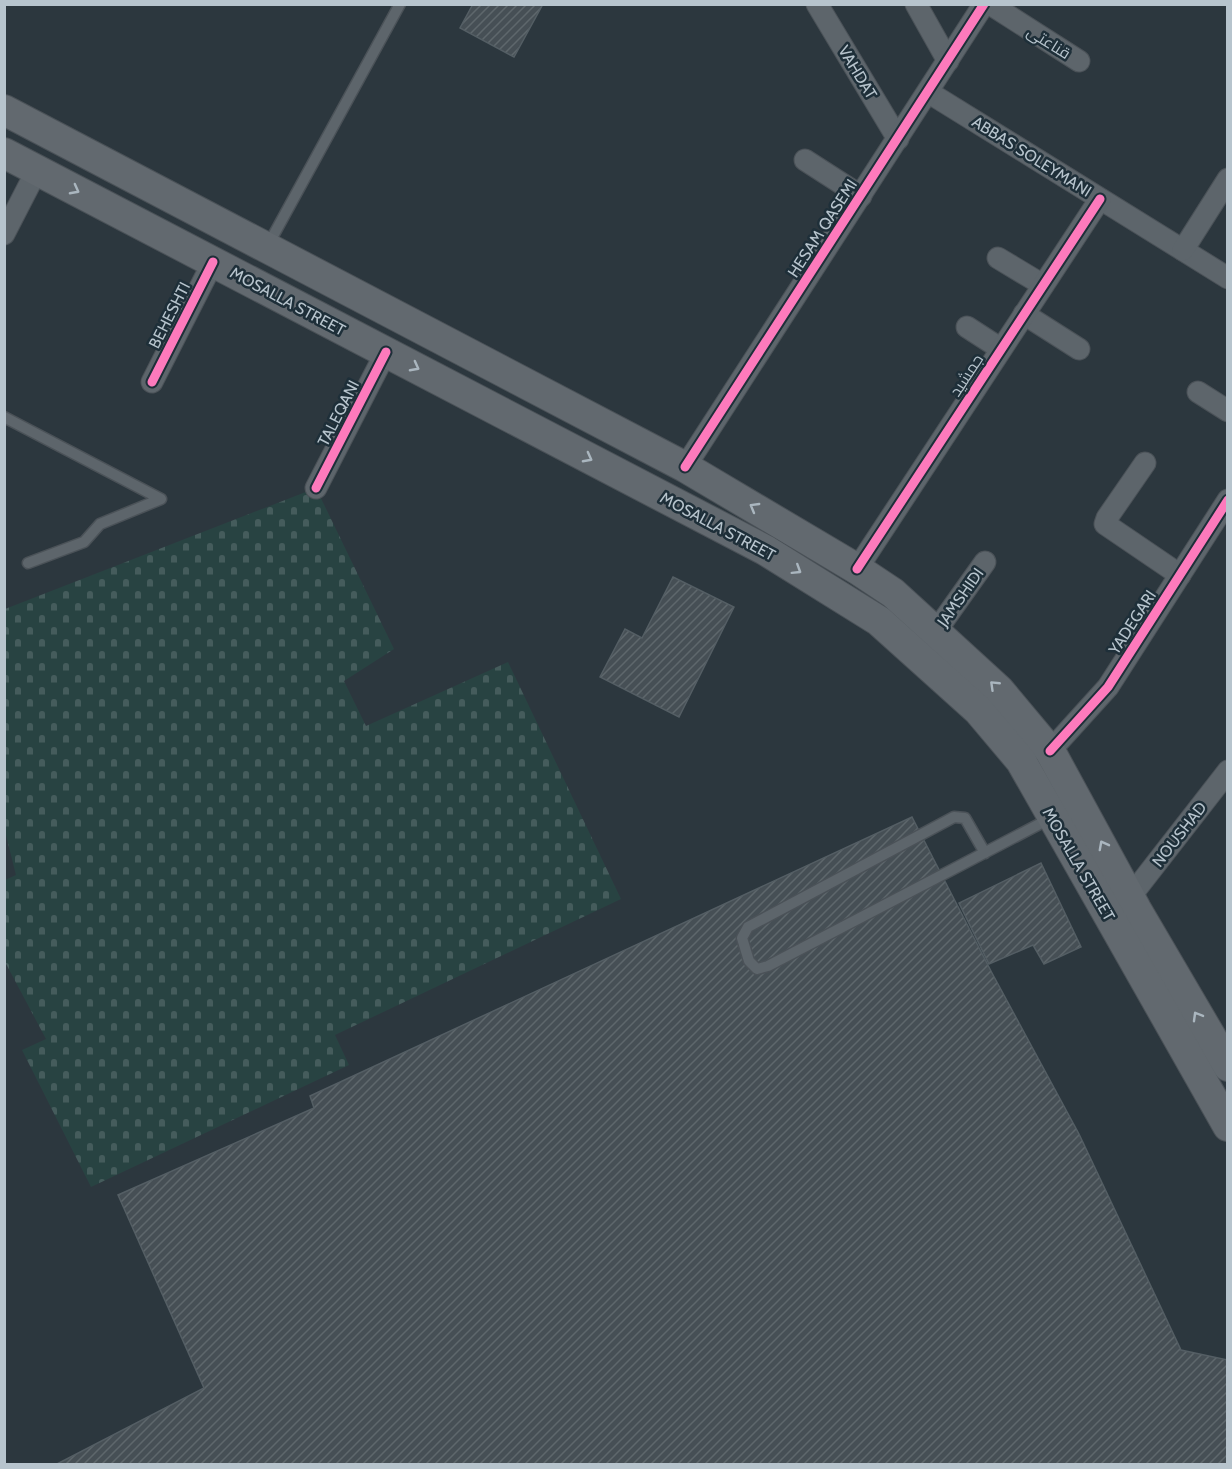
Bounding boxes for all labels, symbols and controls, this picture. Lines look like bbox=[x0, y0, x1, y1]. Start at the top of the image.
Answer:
street label: قناعتی bbox=[1023, 22, 1074, 64]
street label: VAHDAT bbox=[834, 42, 881, 103]
street label: ABBAS SOLEYMANI bbox=[969, 112, 1095, 201]
street label: HESAM QASEMI bbox=[784, 176, 861, 281]
one-way arrow bbox=[69, 182, 80, 194]
street label: MOSALLA STREET bbox=[227, 263, 349, 340]
street label: BEHESHTI bbox=[145, 279, 194, 352]
street label: جمشید bbox=[946, 351, 987, 400]
one-way arrow bbox=[409, 360, 420, 371]
street label: TALEQANI bbox=[314, 377, 363, 449]
one-way arrow bbox=[582, 450, 593, 462]
street label: MOSALLA STREET bbox=[657, 488, 779, 565]
one-way arrow bbox=[750, 503, 760, 515]
one-way arrow bbox=[791, 562, 801, 574]
street label: JAMSHIDI bbox=[933, 564, 988, 631]
street label: YADEGARI bbox=[1104, 587, 1160, 659]
one-way arrow bbox=[990, 681, 1000, 692]
street label: NOUSHAD bbox=[1148, 798, 1211, 871]
street label: MOSALLA STREET bbox=[1038, 804, 1119, 925]
one-way arrow bbox=[1099, 841, 1110, 852]
one-way arrow bbox=[1193, 1012, 1205, 1022]

